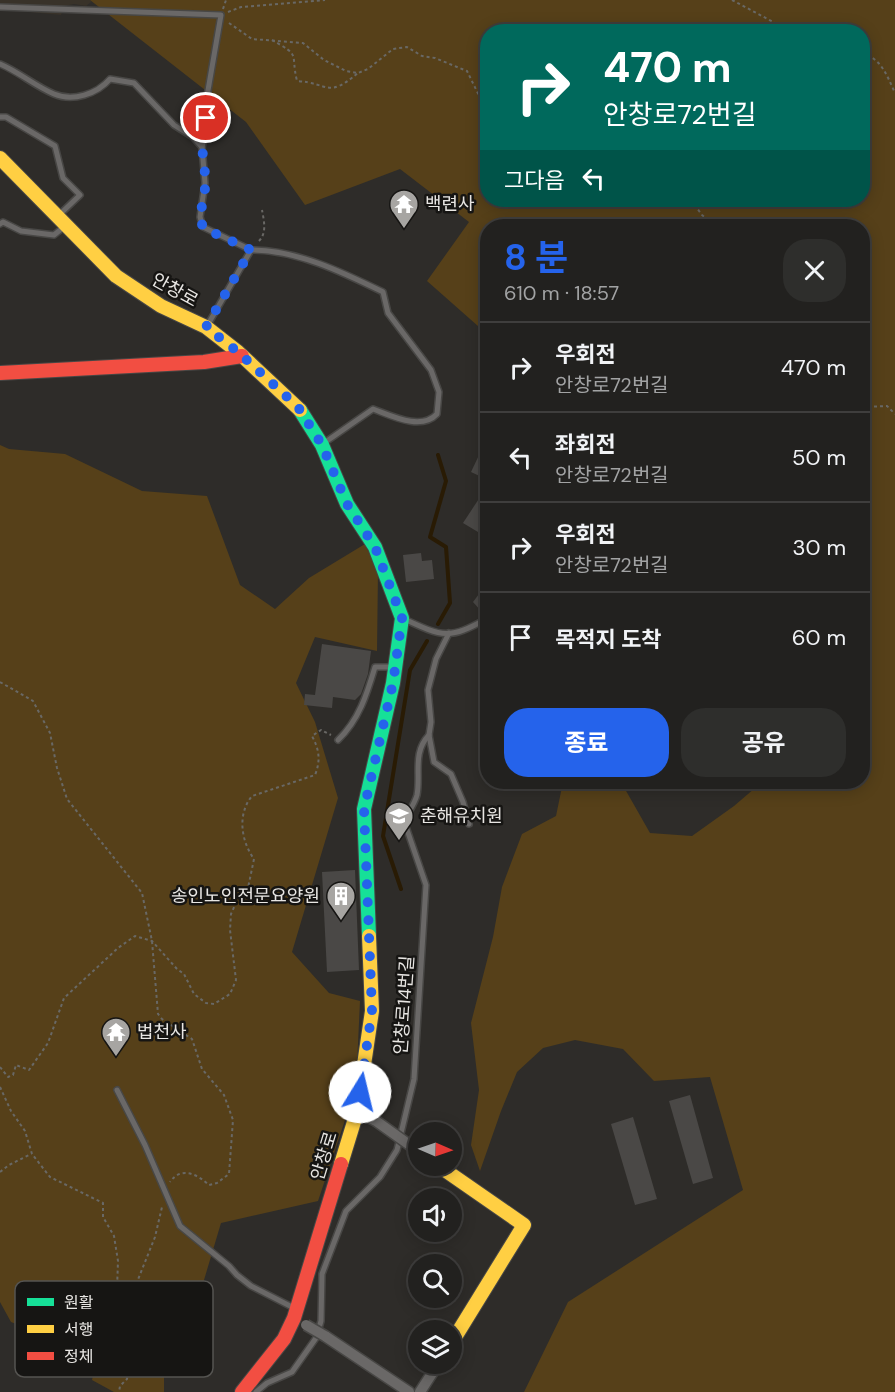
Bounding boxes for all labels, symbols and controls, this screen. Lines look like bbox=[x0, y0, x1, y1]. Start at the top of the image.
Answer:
text: 470 m bbox=[603, 40, 732, 95]
icon: right bbox=[504, 48, 582, 126]
pin bbox=[180, 92, 231, 143]
text: 안창로72번길 bbox=[603, 97, 756, 132]
icon: arrive bbox=[189, 101, 222, 134]
icon: left bbox=[577, 162, 610, 195]
text: 그다음 bbox=[504, 166, 565, 195]
temple icon: 백련사 bbox=[388, 188, 420, 230]
place label: 백련사 bbox=[425, 192, 475, 216]
text: 8 분 bbox=[504, 234, 568, 281]
button: close bbox=[783, 239, 846, 302]
street label: 안창로 bbox=[147, 267, 203, 313]
text: 610 m · 18:57 bbox=[504, 280, 619, 306]
text: 우회전 bbox=[555, 340, 616, 369]
icon: right bbox=[504, 351, 537, 384]
text: 470 m bbox=[781, 353, 846, 382]
text: 안창로72번길 bbox=[555, 372, 669, 398]
text: 좌회전 bbox=[555, 430, 616, 459]
icon: left bbox=[504, 441, 537, 474]
text: 50 m bbox=[792, 443, 846, 472]
text: 안창로72번길 bbox=[555, 462, 669, 488]
text: 우회전 bbox=[555, 520, 616, 549]
icon: right bbox=[504, 531, 537, 564]
text: 30 m bbox=[792, 533, 846, 562]
text: 안창로72번길 bbox=[555, 552, 669, 578]
icon: arrive bbox=[504, 621, 537, 654]
text: 60 m bbox=[792, 623, 846, 652]
text: 목적지 도착 bbox=[555, 625, 661, 654]
button: 종료 bbox=[504, 708, 669, 777]
button: 공유 bbox=[681, 708, 846, 777]
school or university icon: 춘해유치원 bbox=[383, 800, 415, 842]
place label: 춘해유치원 bbox=[420, 804, 503, 828]
building icon: 송인노인전문요양원 bbox=[325, 880, 357, 922]
place label: 송인노인전문요양원 bbox=[171, 884, 320, 908]
street label: 안창로14번길 bbox=[389, 955, 419, 1055]
temple icon: 법천사 bbox=[100, 1016, 132, 1058]
place label: 법천사 bbox=[137, 1020, 187, 1044]
position arrow bbox=[328, 1060, 392, 1124]
north arrow bbox=[408, 1122, 462, 1176]
map controls bbox=[408, 1122, 462, 1374]
street label: 안창로 bbox=[305, 1129, 343, 1183]
button: sound bbox=[408, 1188, 462, 1242]
button: search bbox=[408, 1254, 462, 1308]
legend bbox=[15, 1281, 213, 1377]
text: 원활 bbox=[64, 1292, 94, 1313]
text: 서행 bbox=[64, 1319, 93, 1340]
button: layers bbox=[408, 1320, 462, 1374]
text: 정체 bbox=[64, 1346, 93, 1367]

